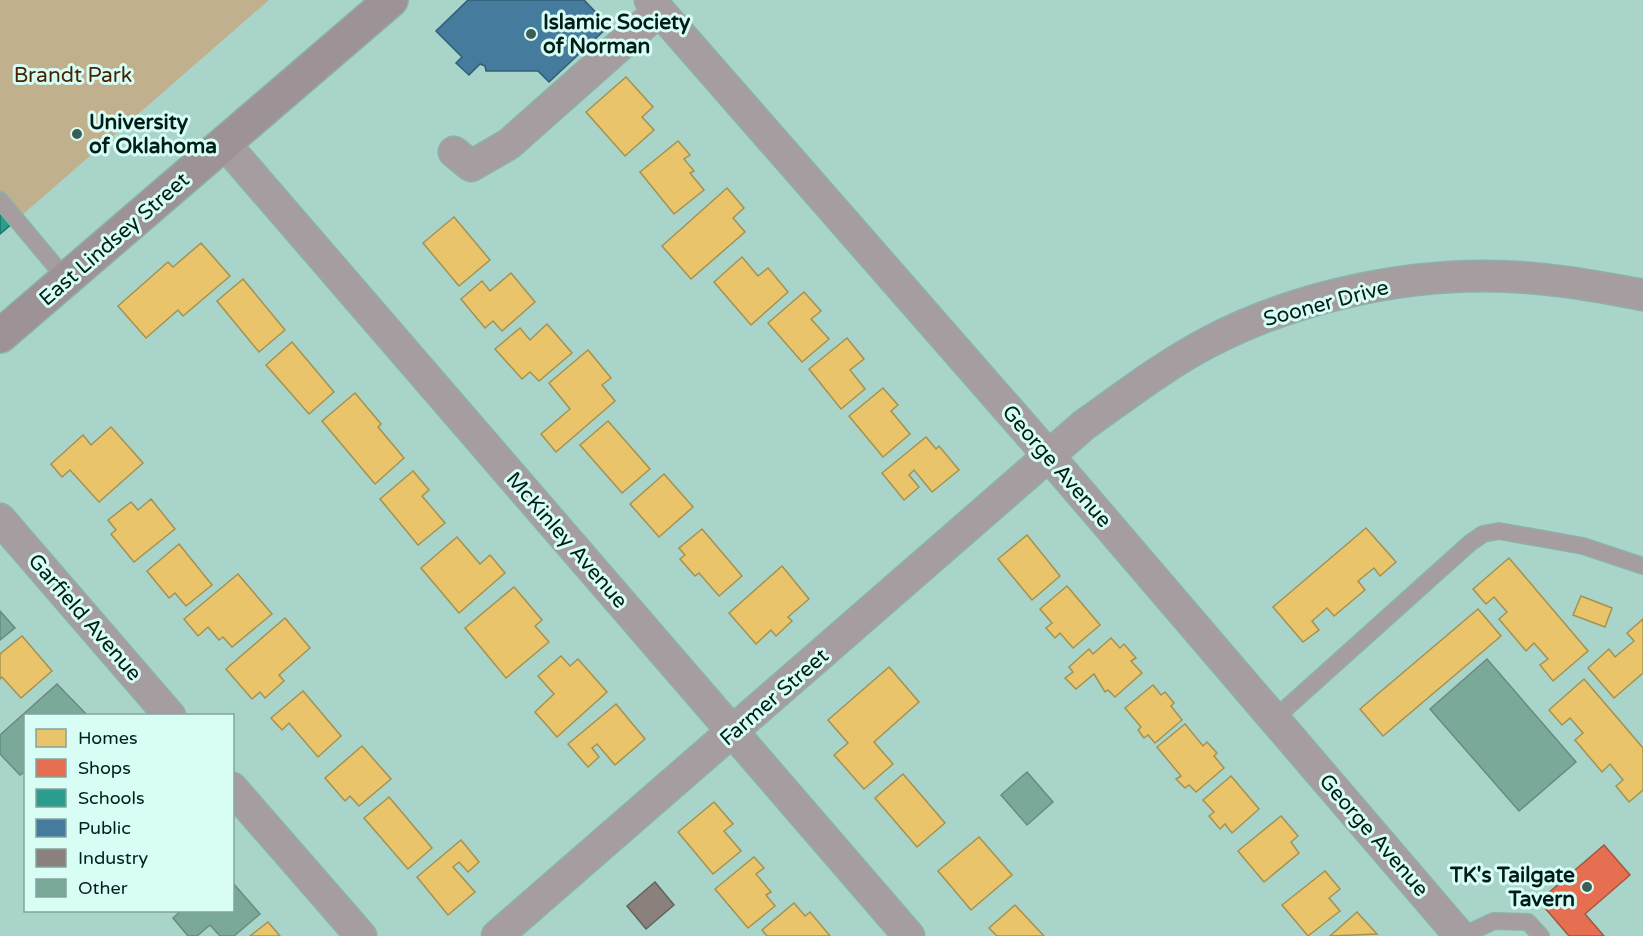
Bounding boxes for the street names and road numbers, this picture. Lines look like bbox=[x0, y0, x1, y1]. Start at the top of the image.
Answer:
street label: East Lindsey Street bbox=[34, 167, 194, 311]
street label: Sooner Drive bbox=[1261, 275, 1391, 332]
street label: George Avenue bbox=[997, 400, 1117, 533]
street label: McKinley Avenue bbox=[501, 467, 633, 614]
street label: Garfield Avenue bbox=[23, 549, 147, 686]
street label: Farmer Street bbox=[715, 643, 834, 751]
street label: George Avenue bbox=[1314, 769, 1434, 902]

